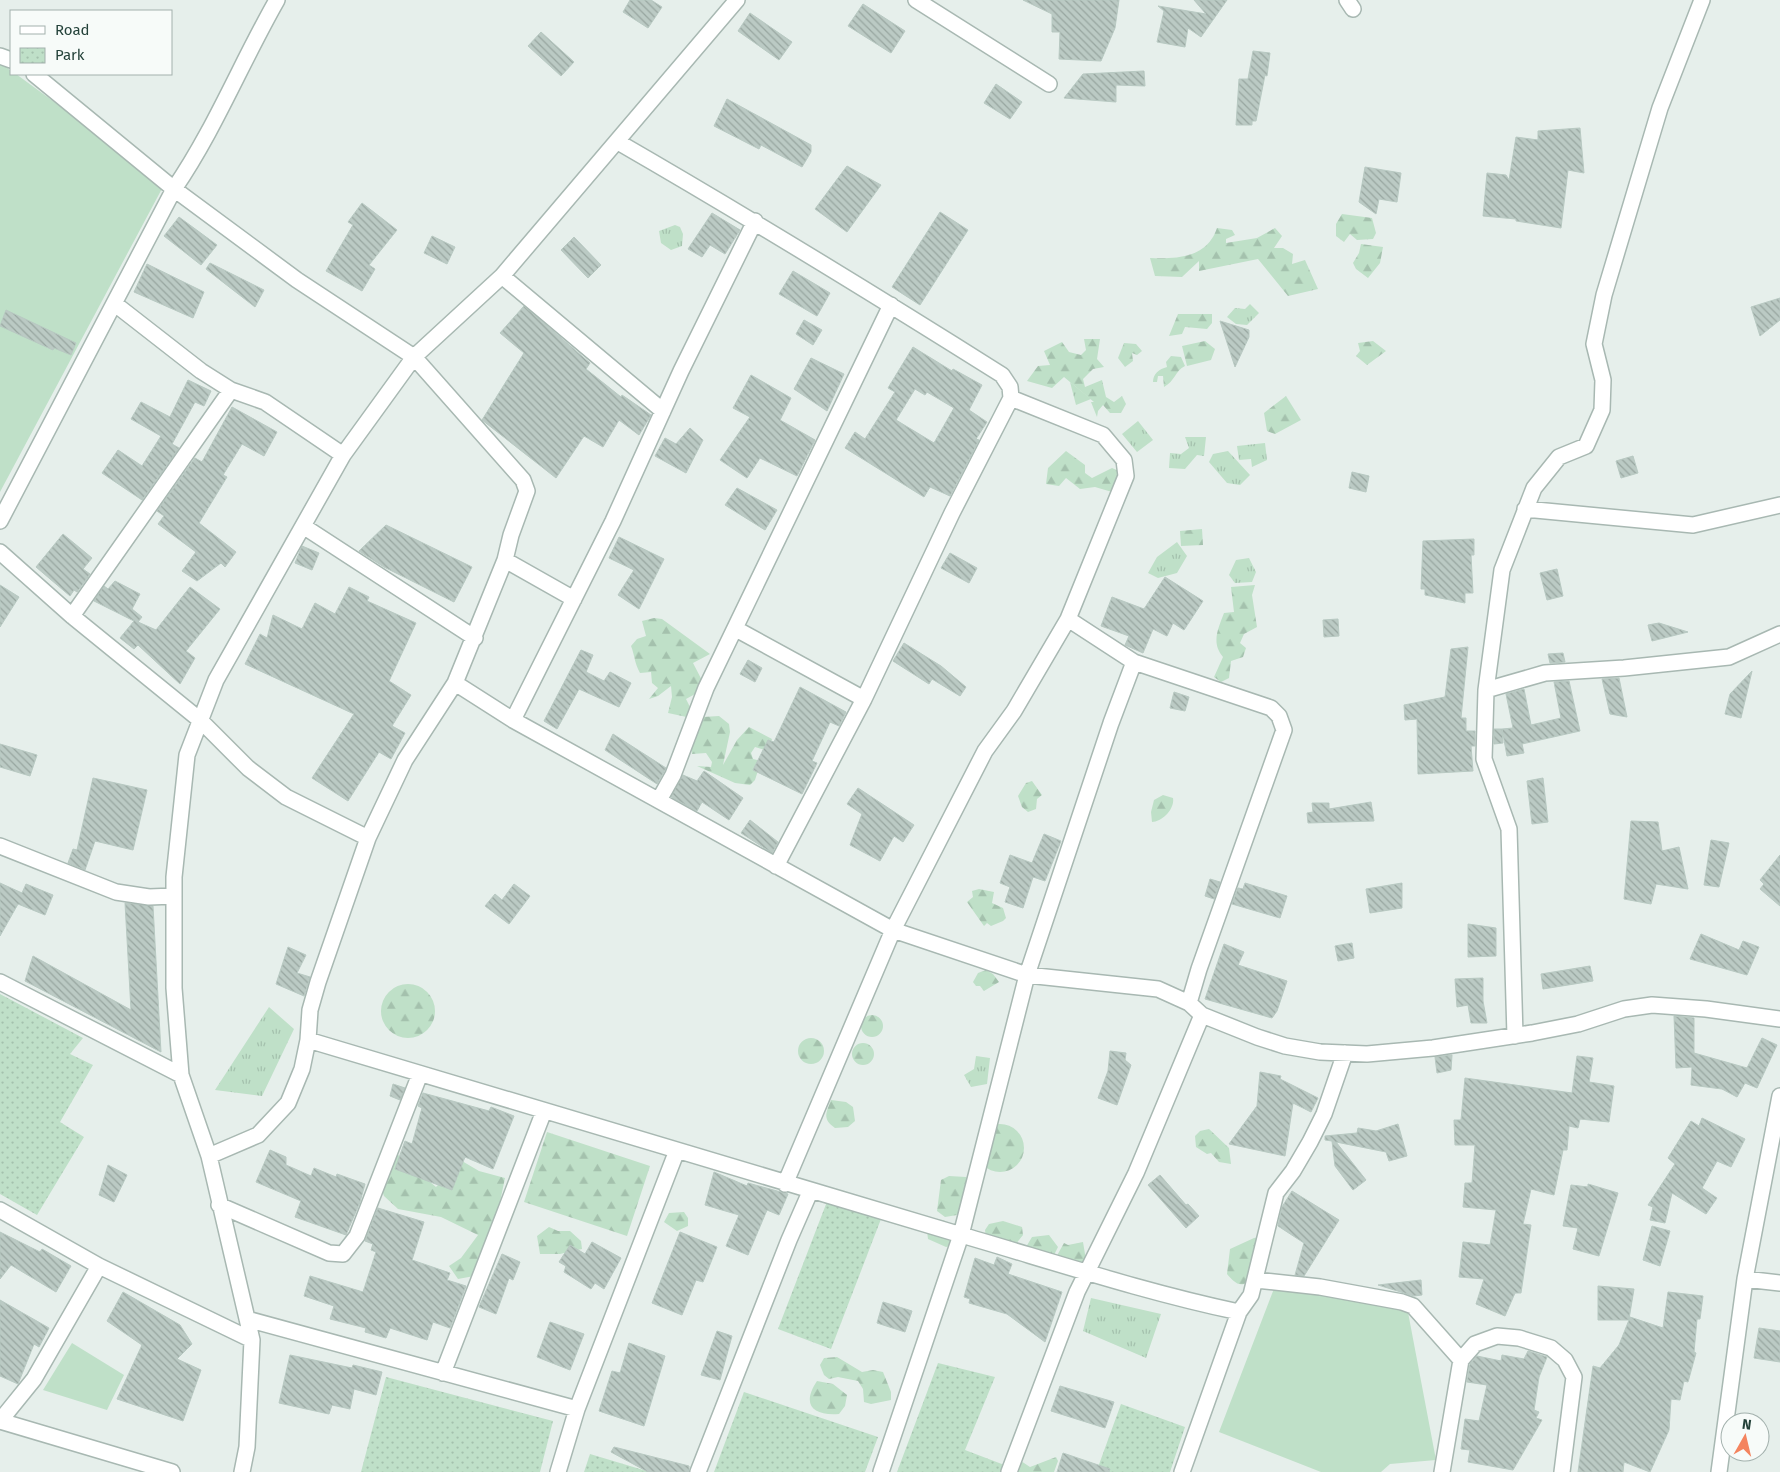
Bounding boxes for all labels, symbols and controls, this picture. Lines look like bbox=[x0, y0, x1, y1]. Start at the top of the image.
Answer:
legend bbox=[10, 10, 172, 75]
text: Road bbox=[55, 21, 90, 39]
text: Park bbox=[55, 46, 85, 64]
north arrow bbox=[1720, 1412, 1770, 1462]
text: N bbox=[1741, 1416, 1753, 1434]

